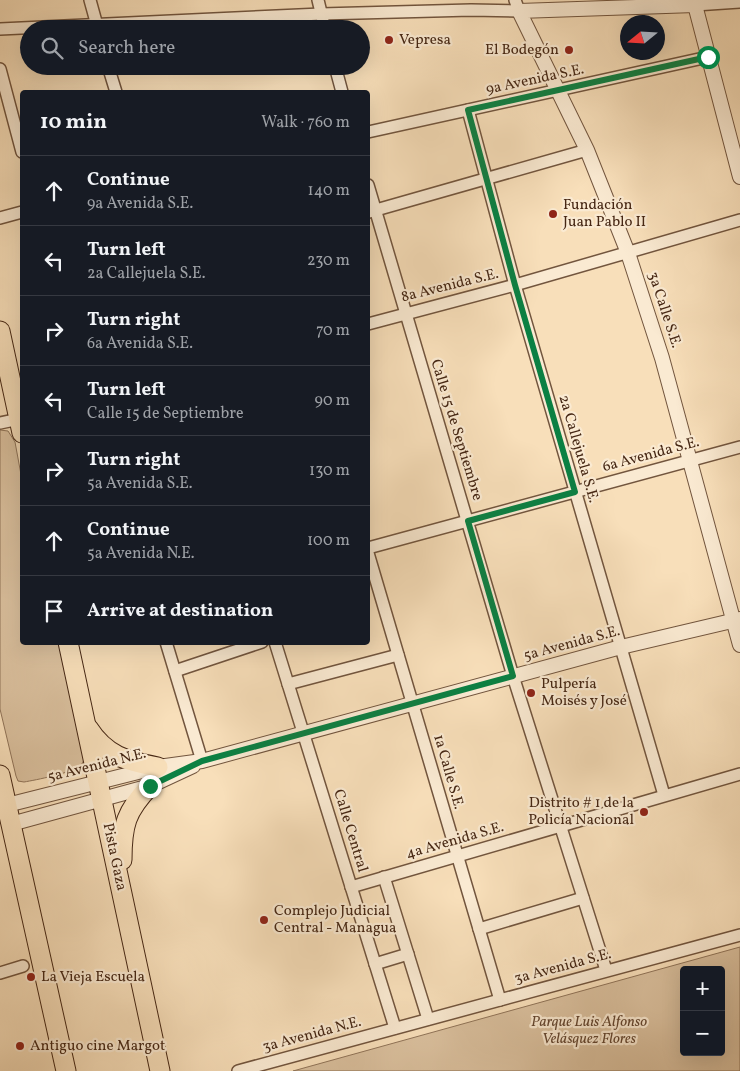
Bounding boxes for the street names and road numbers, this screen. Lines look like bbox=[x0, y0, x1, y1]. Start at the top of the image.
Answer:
street label: 9a Avenida S.E. bbox=[484, 59, 586, 101]
street label: 8a Avenida S.E. bbox=[399, 264, 501, 308]
street label: 3a Calle S.E. bbox=[642, 269, 686, 351]
street label: Calle 15 de Septiembre bbox=[425, 357, 487, 503]
street label: 2a Callejuela S.E. bbox=[553, 393, 603, 505]
street label: 6a Avenida S.E. bbox=[600, 432, 702, 478]
street label: 5a Avenida S.E. bbox=[521, 621, 623, 667]
street label: 1a Calle S.E. bbox=[427, 732, 469, 812]
street label: 5a Avenida N.E. bbox=[46, 744, 148, 788]
street label: Calle Central bbox=[327, 787, 373, 875]
street label: 4a Avenida S.E. bbox=[404, 817, 506, 865]
street label: Pista Gaza bbox=[97, 821, 131, 893]
street label: 3a Avenida S.E. bbox=[512, 944, 614, 990]
street label: 3a Avenida N.E. bbox=[260, 1012, 364, 1058]

